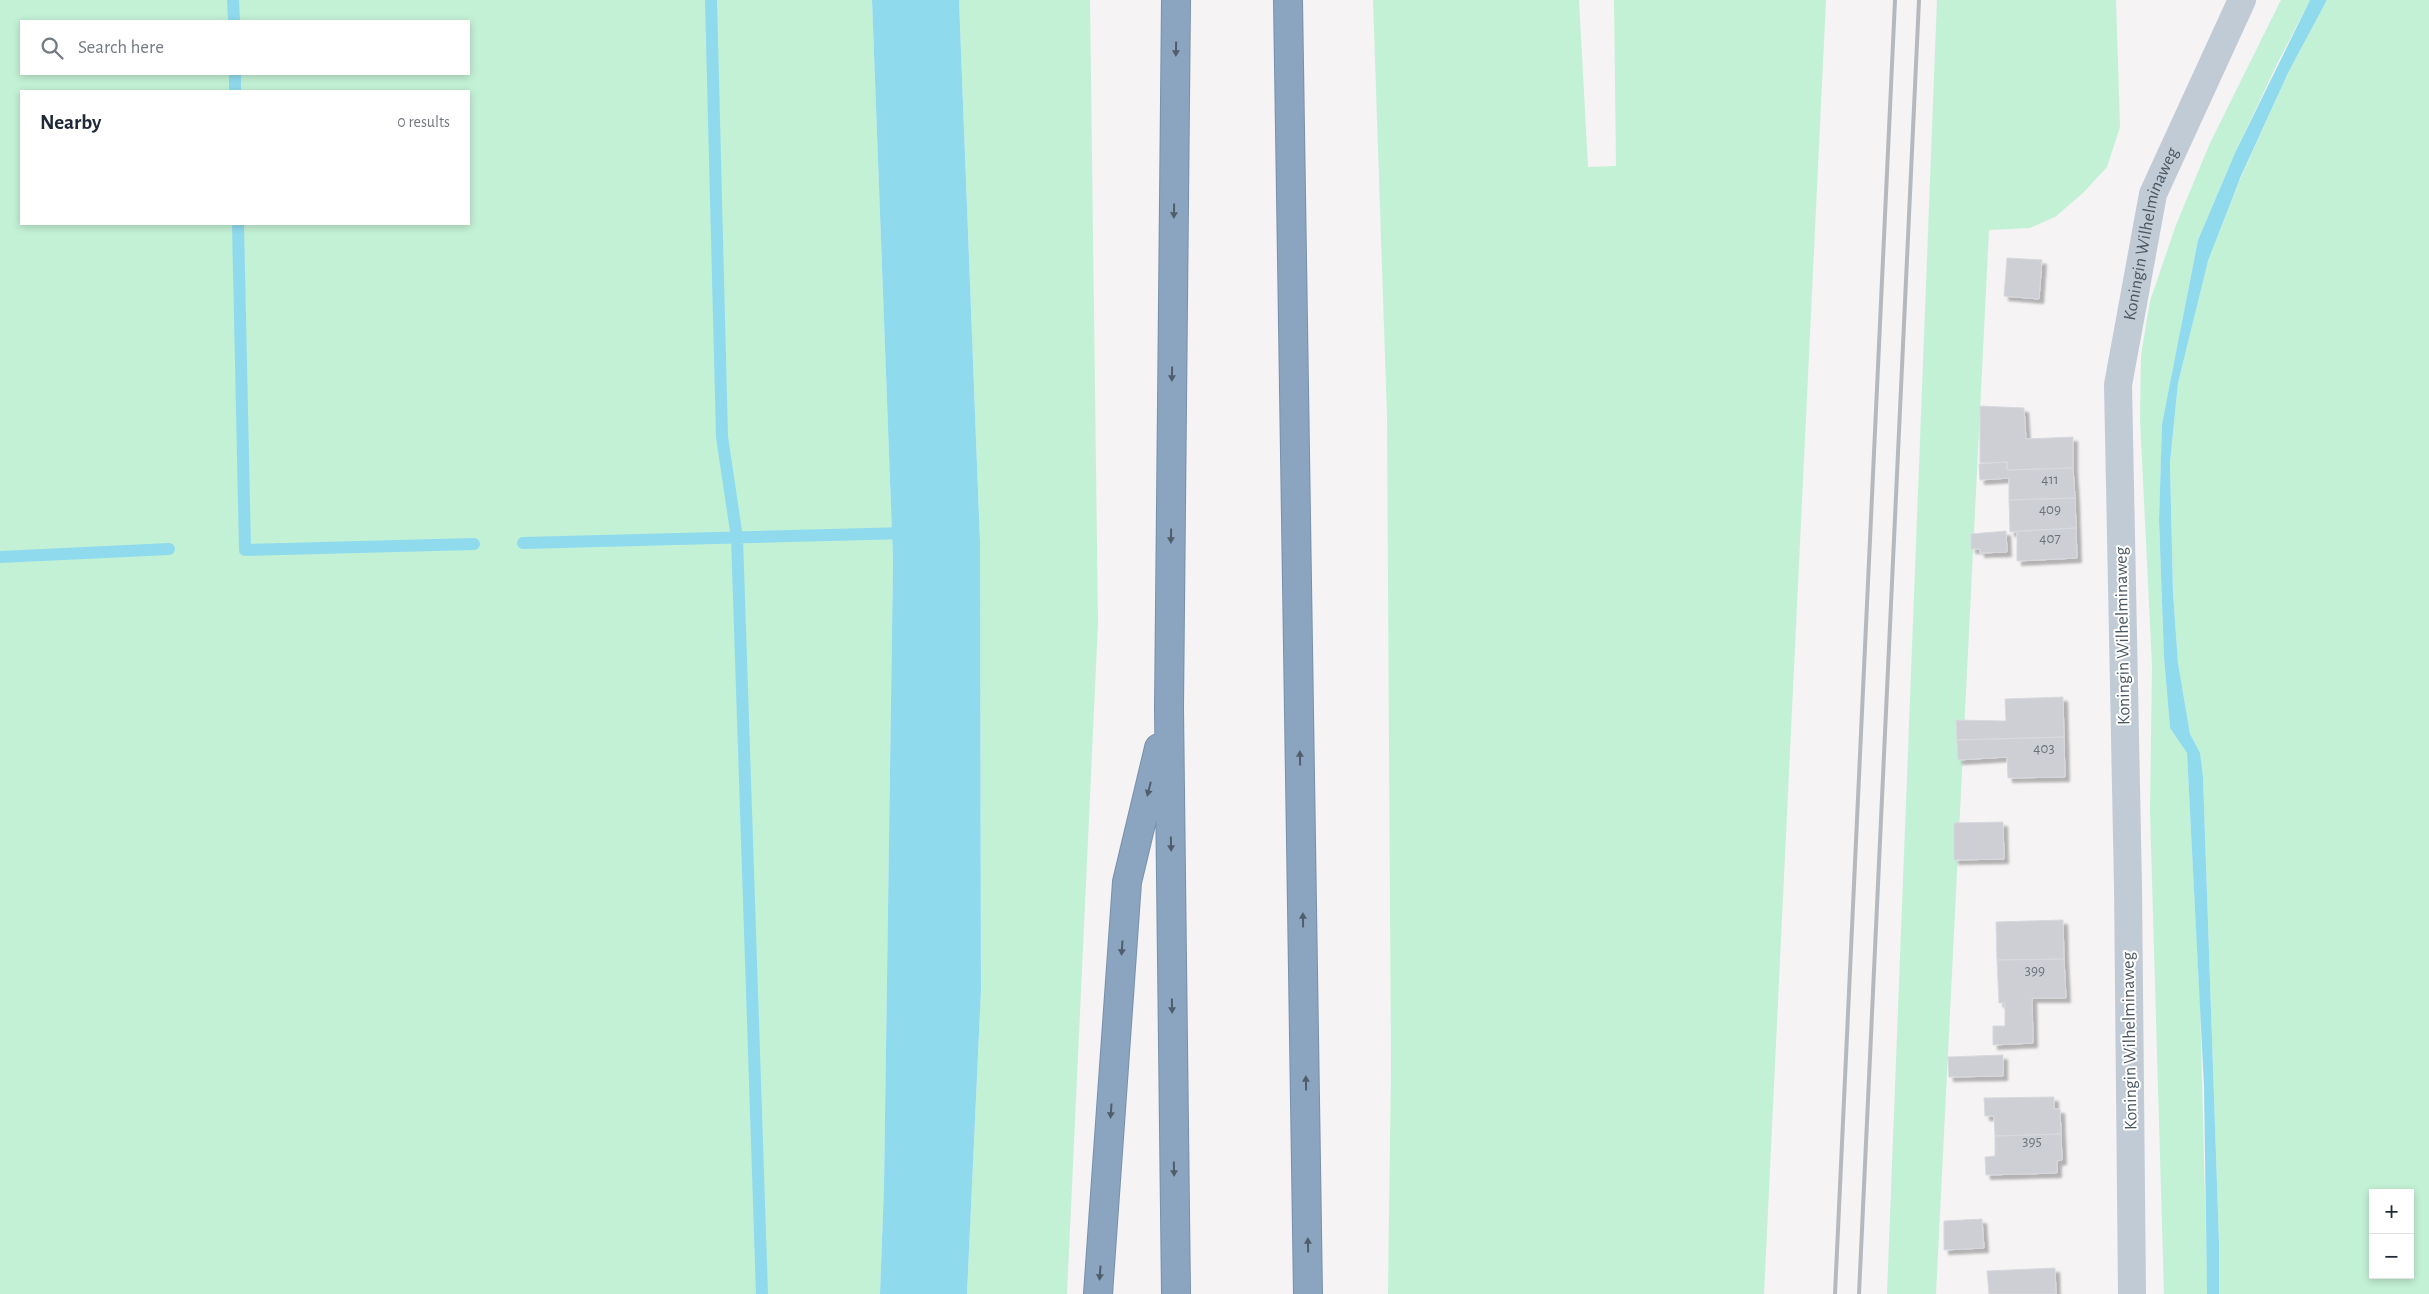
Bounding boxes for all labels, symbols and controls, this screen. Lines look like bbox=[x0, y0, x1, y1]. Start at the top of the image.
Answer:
search box bbox=[20, 20, 470, 75]
icon: search bbox=[38, 34, 66, 62]
text: Search here bbox=[78, 38, 164, 57]
one-way arrow bbox=[1172, 41, 1180, 57]
text: Nearby bbox=[40, 112, 101, 133]
text: 0 results bbox=[397, 114, 450, 130]
street label: Koningin Wilhelminaweg bbox=[2121, 145, 2182, 322]
one-way arrow bbox=[1170, 203, 1178, 219]
one-way arrow bbox=[1168, 366, 1176, 382]
house number: 411 bbox=[2041, 472, 2059, 487]
house number: 409 bbox=[2039, 502, 2061, 517]
one-way arrow bbox=[1167, 528, 1175, 544]
house number: 407 bbox=[2039, 531, 2061, 546]
street label: Koningin Wilhelminaweg bbox=[2112, 546, 2134, 725]
house number: 403 bbox=[2033, 741, 2055, 756]
one-way arrow bbox=[1296, 750, 1304, 766]
one-way arrow bbox=[1145, 781, 1153, 796]
one-way arrow bbox=[1167, 836, 1175, 852]
one-way arrow bbox=[1299, 912, 1307, 928]
one-way arrow bbox=[1118, 941, 1126, 957]
street label: Koningin Wilhelminaweg bbox=[2119, 951, 2141, 1130]
house number: 399 bbox=[2025, 963, 2045, 978]
one-way arrow bbox=[1169, 998, 1177, 1014]
one-way arrow bbox=[1301, 1075, 1309, 1091]
one-way arrow bbox=[1106, 1103, 1114, 1119]
house number: 395 bbox=[2022, 1134, 2042, 1149]
one-way arrow bbox=[1170, 1161, 1178, 1177]
map controls bbox=[2369, 1189, 2414, 1279]
button: + bbox=[2369, 1189, 2414, 1234]
button: − bbox=[2369, 1234, 2414, 1279]
one-way arrow bbox=[1304, 1237, 1312, 1253]
one-way arrow bbox=[1095, 1265, 1103, 1281]

